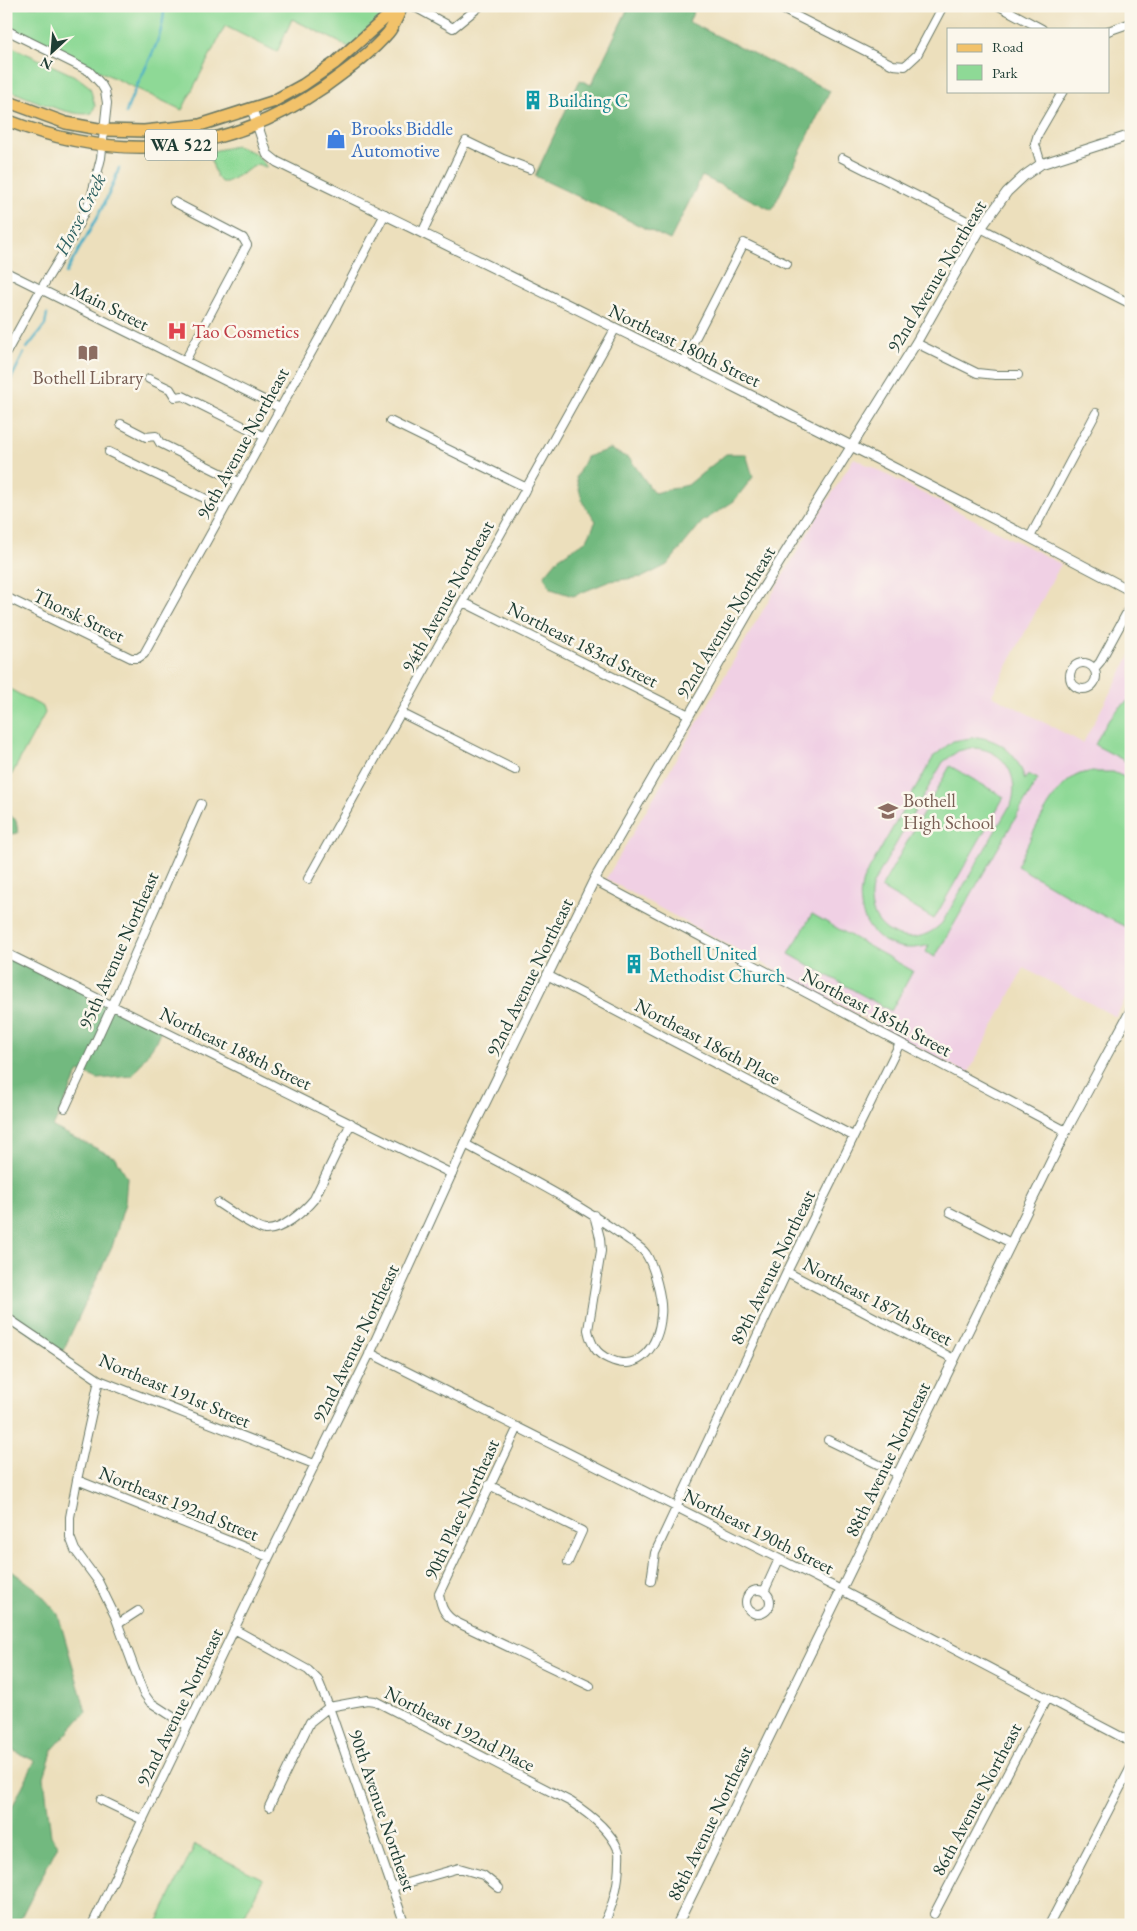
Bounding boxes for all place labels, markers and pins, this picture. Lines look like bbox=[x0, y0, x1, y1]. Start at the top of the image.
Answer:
place label: Building C bbox=[548, 88, 628, 113]
building icon: Building C bbox=[522, 89, 544, 111]
place label: Brooks Biddle Automotive bbox=[350, 116, 453, 163]
shop icon: Brooks Biddle Automotive bbox=[325, 128, 347, 150]
place label: Tao Cosmetics bbox=[192, 319, 299, 344]
hospital icon: Tao Cosmetics bbox=[166, 320, 188, 342]
library icon: Bothell Library bbox=[77, 342, 99, 364]
place label: Bothell Library bbox=[33, 365, 144, 390]
place label: Bothell High School bbox=[903, 788, 995, 835]
school or university icon: Bothell High School bbox=[877, 800, 899, 822]
place label: Bothell United Methodist Church bbox=[649, 941, 786, 988]
building icon: Bothell United Methodist Church bbox=[623, 953, 645, 975]

